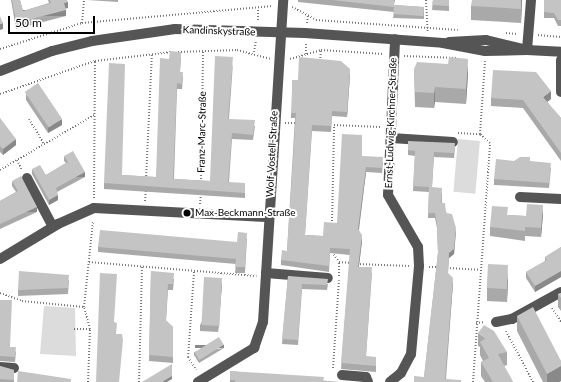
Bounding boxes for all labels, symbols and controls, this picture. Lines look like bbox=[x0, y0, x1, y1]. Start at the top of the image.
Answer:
scale bar bbox=[10, 8, 97, 34]
text: 50 m bbox=[15, 15, 42, 30]
street label: Kandinskystraße bbox=[182, 24, 256, 38]
street label: Ernst-Ludwig-Kirchner-Straße bbox=[383, 57, 399, 189]
street label: Franz-Marc-Straße bbox=[195, 91, 209, 173]
street label: Wolf-Vostell-Straße bbox=[264, 111, 280, 197]
place label: Max-Beckmann-Straße bbox=[195, 207, 296, 219]
marker: Max-Beckmann-Straße bbox=[182, 208, 192, 218]

